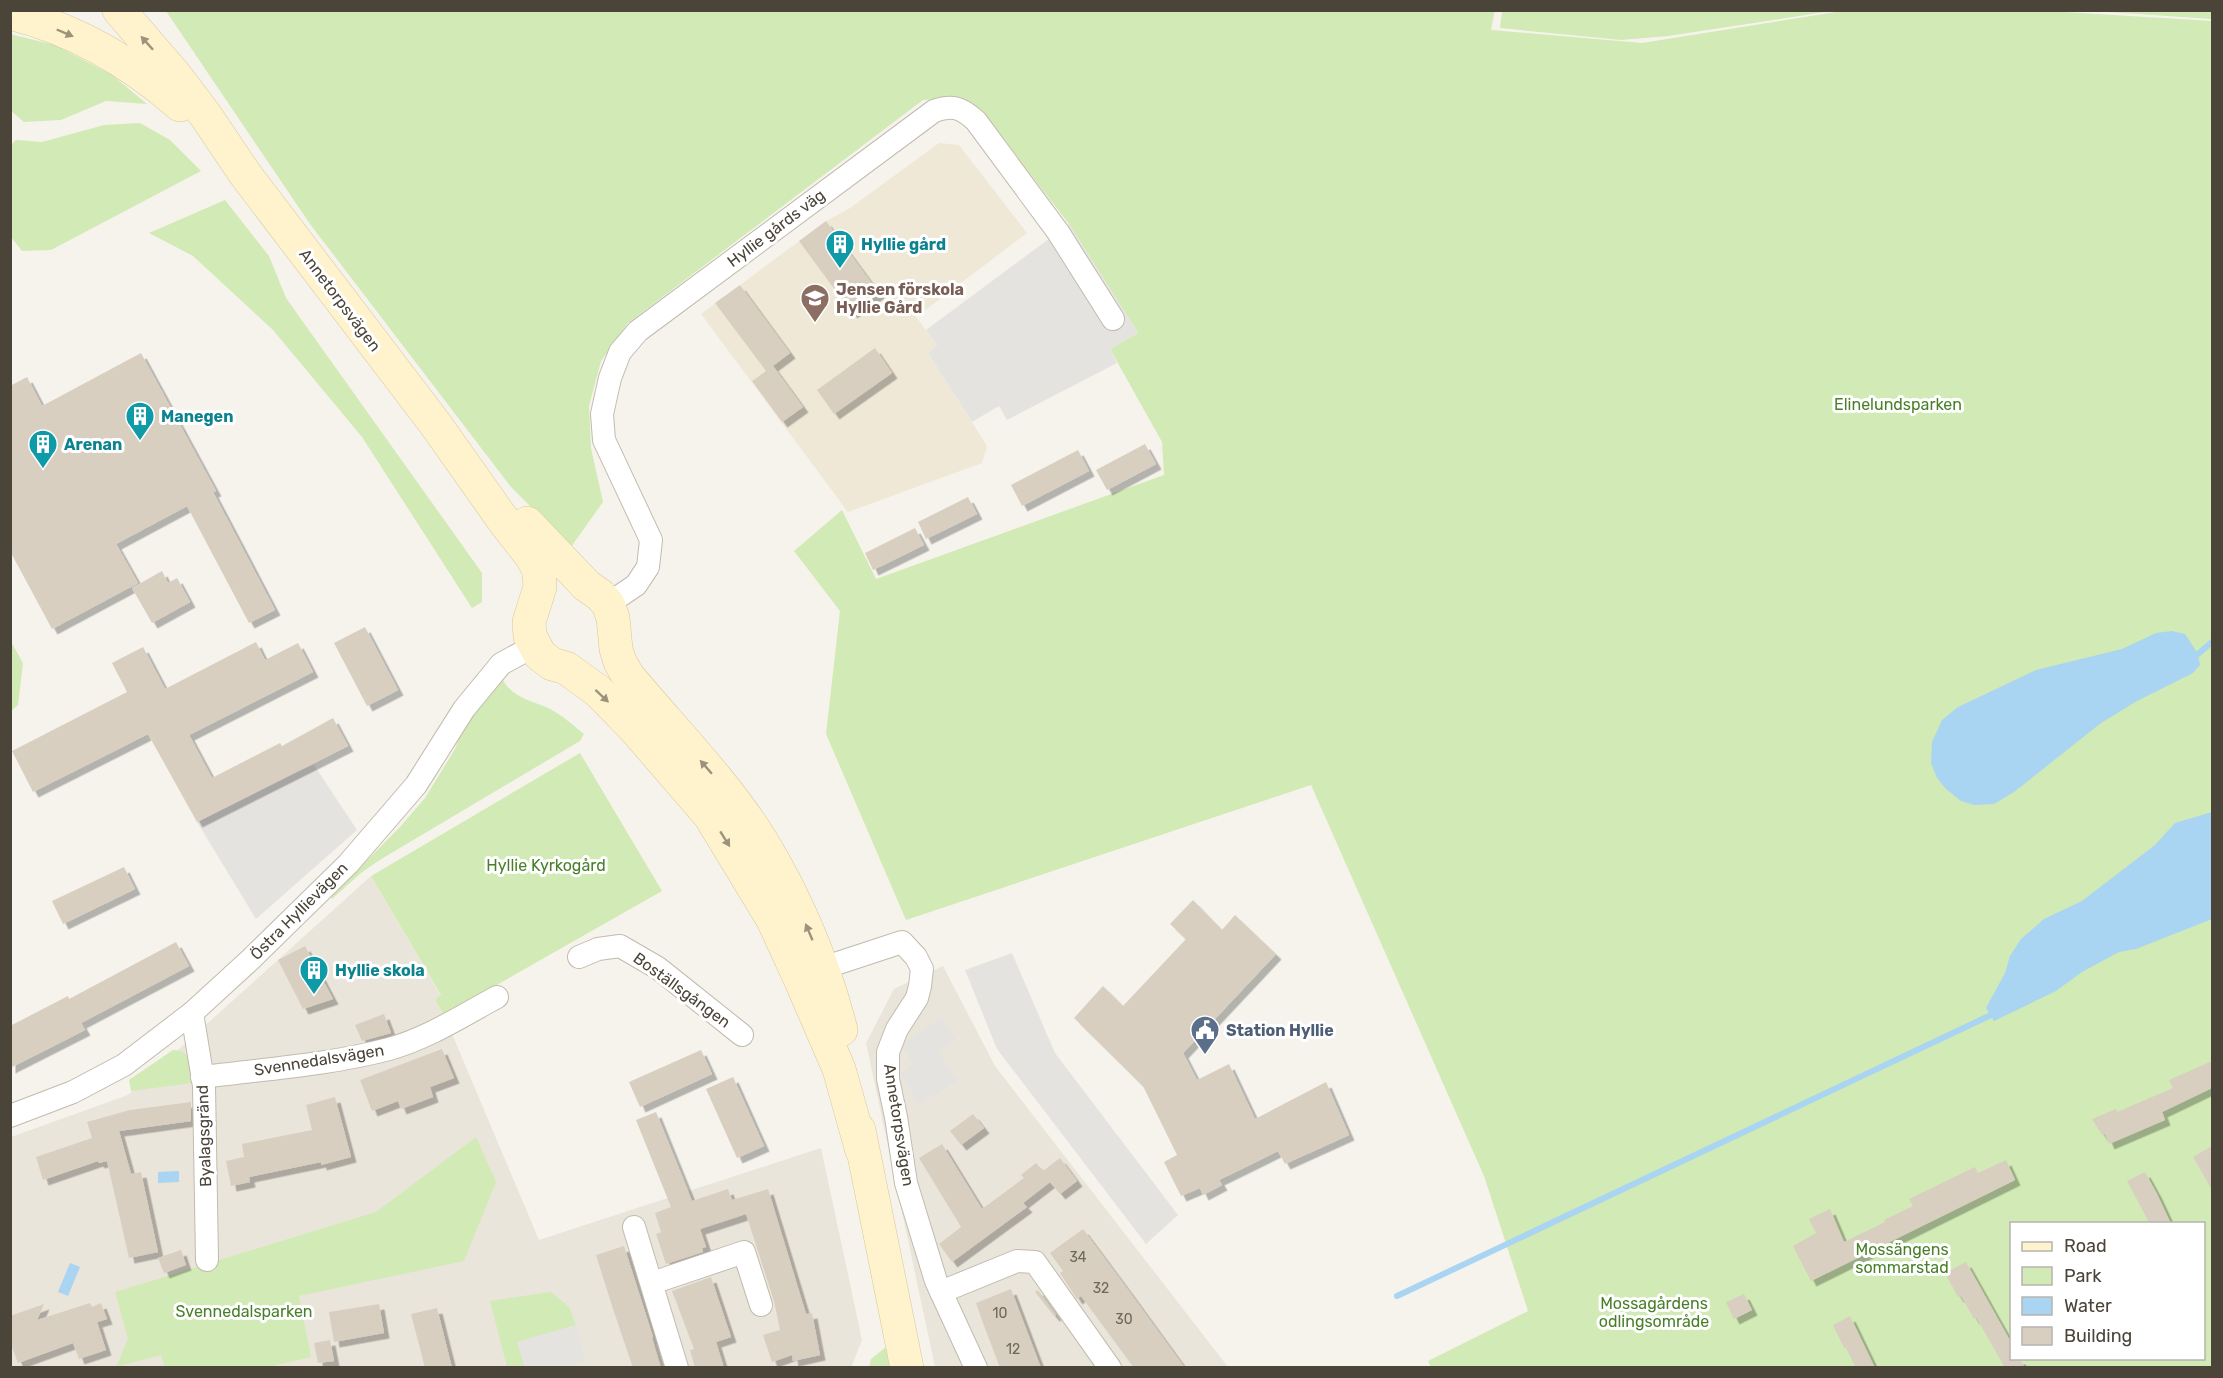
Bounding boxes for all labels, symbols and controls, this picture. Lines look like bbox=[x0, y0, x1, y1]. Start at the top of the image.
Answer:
one-way arrow bbox=[57, 28, 75, 38]
one-way arrow bbox=[141, 36, 154, 51]
street label: Hyllie gårds väg bbox=[723, 185, 829, 271]
building icon: Hyllie gård bbox=[824, 228, 856, 270]
place label: Hyllie gård bbox=[861, 235, 946, 254]
street label: Annetorpsvägen bbox=[295, 245, 385, 355]
place label: Jensen förskola Hyllie Gård bbox=[836, 280, 964, 317]
school or university icon: Jensen förskola Hyllie Gård bbox=[799, 282, 831, 324]
park label: Elinelundsparken bbox=[1834, 395, 1962, 414]
building icon: Manegen bbox=[124, 400, 156, 442]
place label: Manegen bbox=[161, 407, 233, 426]
building icon: Arenan bbox=[27, 428, 59, 470]
place label: Arenan bbox=[64, 435, 122, 454]
one-way arrow bbox=[595, 689, 610, 703]
one-way arrow bbox=[700, 760, 713, 775]
one-way arrow bbox=[719, 831, 730, 847]
park label: Hyllie Kyrkogård bbox=[486, 856, 606, 875]
street label: Östra Hyllievägen bbox=[246, 858, 352, 964]
one-way arrow bbox=[804, 923, 814, 941]
street label: Boställsgången bbox=[630, 948, 734, 1032]
building icon: Hyllie skola bbox=[298, 954, 330, 996]
place label: Hyllie skola bbox=[335, 961, 425, 980]
public building icon: Station Hyllie bbox=[1189, 1014, 1221, 1056]
place label: Station Hyllie bbox=[1226, 1021, 1334, 1040]
street label: Svennedalsvägen bbox=[253, 1040, 385, 1080]
street label: Annetorpsvägen bbox=[880, 1063, 918, 1187]
street label: Byalagsgränd bbox=[193, 1085, 215, 1187]
legend bbox=[2010, 1222, 2205, 1360]
text: Road bbox=[2064, 1235, 2107, 1257]
park label: Mossängens sommarstad bbox=[1855, 1240, 1949, 1277]
house number: 34 bbox=[1069, 1249, 1087, 1266]
text: Park bbox=[2064, 1265, 2102, 1287]
house number: 32 bbox=[1093, 1280, 1109, 1297]
park label: Mossagårdens odlingsområde bbox=[1599, 1294, 1709, 1331]
text: Water bbox=[2064, 1295, 2112, 1317]
park label: Svennedalsparken bbox=[175, 1302, 313, 1321]
house number: 10 bbox=[993, 1305, 1008, 1322]
house number: 30 bbox=[1115, 1311, 1133, 1328]
text: Building bbox=[2064, 1325, 2132, 1347]
house number: 12 bbox=[1006, 1341, 1020, 1358]

